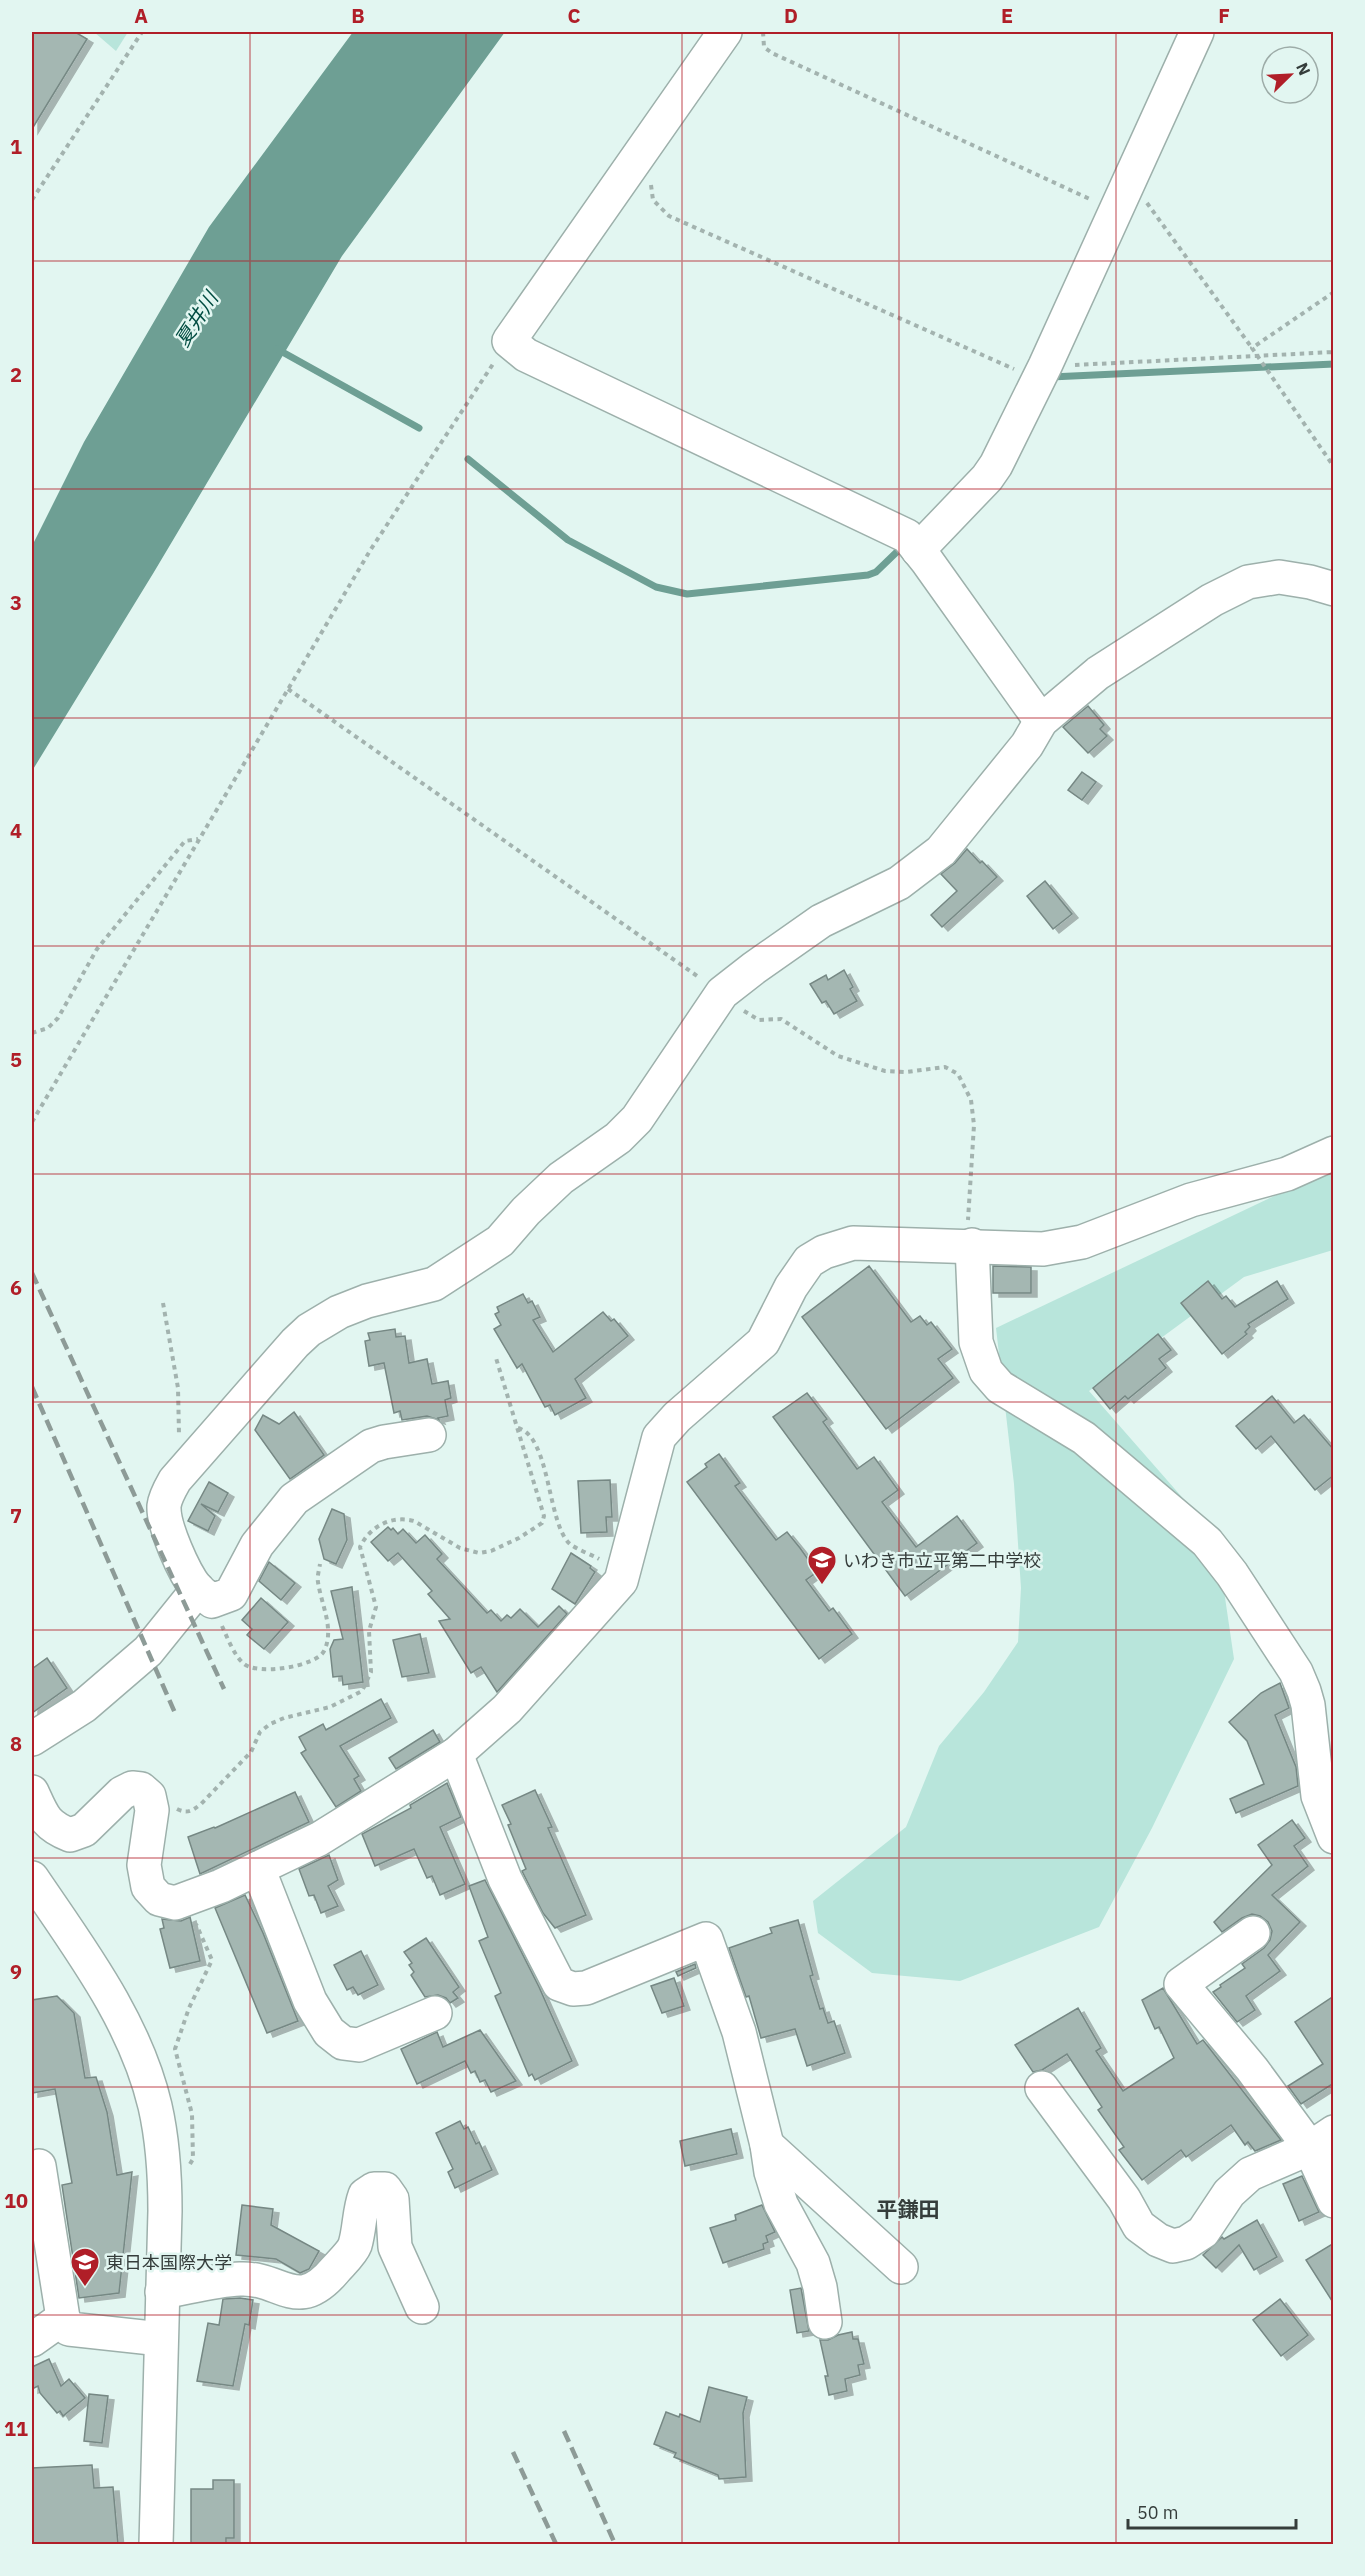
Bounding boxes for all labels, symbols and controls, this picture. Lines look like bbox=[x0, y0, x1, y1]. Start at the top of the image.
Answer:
text: A bbox=[134, 2, 148, 29]
text: B bbox=[351, 2, 365, 29]
text: C bbox=[567, 2, 581, 29]
text: D bbox=[784, 2, 798, 29]
text: E bbox=[1001, 2, 1013, 29]
text: F bbox=[1218, 2, 1230, 29]
north arrow bbox=[1260, 45, 1320, 105]
text: N bbox=[1292, 60, 1315, 78]
text: 1 bbox=[10, 133, 22, 160]
water label: 夏井川 bbox=[168, 285, 225, 352]
text: 2 bbox=[10, 361, 22, 388]
text: 3 bbox=[10, 589, 22, 616]
text: 4 bbox=[10, 817, 22, 844]
text: 5 bbox=[10, 1046, 22, 1073]
text: 6 bbox=[10, 1274, 22, 1301]
text: 7 bbox=[10, 1502, 22, 1529]
school or university icon: いわき市立平第二中学校 bbox=[806, 1544, 838, 1586]
place label: いわき市立平第二中学校 bbox=[843, 1549, 1041, 1572]
text: 8 bbox=[10, 1730, 22, 1757]
text: 9 bbox=[10, 1958, 22, 1985]
text: 10 bbox=[4, 2187, 28, 2214]
district label: 平鎌田 bbox=[877, 2195, 940, 2223]
school or university icon: 東日本国際大学 bbox=[69, 2246, 101, 2288]
place label: 東日本国際大学 bbox=[106, 2251, 232, 2274]
text: 11 bbox=[4, 2415, 28, 2442]
scale bar bbox=[1128, 2492, 1296, 2530]
text: 50 m bbox=[1137, 2501, 1179, 2524]

